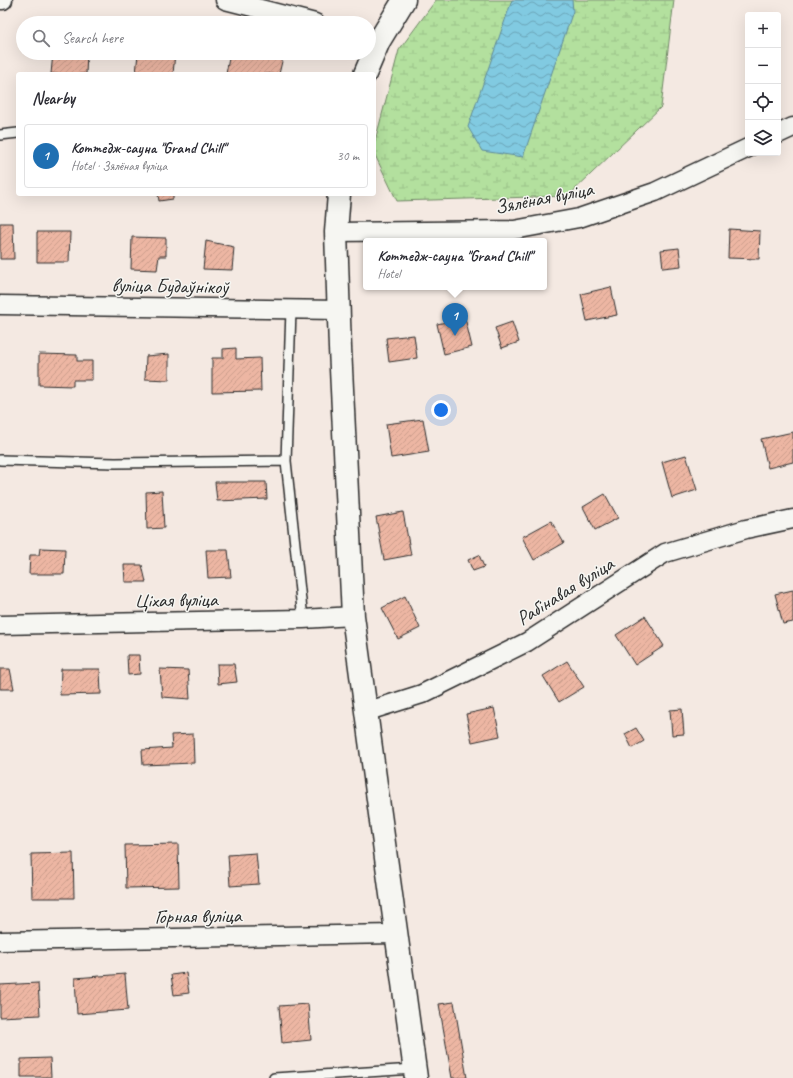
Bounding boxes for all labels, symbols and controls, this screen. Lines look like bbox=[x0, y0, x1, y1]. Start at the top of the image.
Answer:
map controls bbox=[745, 12, 781, 156]
button: + bbox=[745, 12, 781, 48]
search box bbox=[16, 16, 376, 60]
icon: search bbox=[30, 27, 52, 49]
text: Search here bbox=[62, 29, 123, 48]
button: − bbox=[745, 48, 781, 84]
button: locate bbox=[745, 84, 781, 120]
text: Nearby bbox=[32, 88, 75, 109]
button: layers bbox=[745, 120, 781, 156]
text: Коттедж-сауна "Grand Chill" bbox=[71, 139, 226, 158]
text: 1 bbox=[43, 148, 49, 164]
text: 30 m bbox=[337, 148, 359, 164]
text: Hotel · Зялёная вуліца bbox=[71, 158, 167, 174]
street label: Зялёная вуліца bbox=[493, 176, 596, 220]
popup bbox=[363, 238, 547, 290]
text: Коттедж-сауна "Grand Chill" bbox=[378, 247, 532, 266]
text: Hotel bbox=[378, 266, 400, 282]
street label: вуліца Будаўнікоў bbox=[111, 272, 230, 300]
pin: 1 bbox=[442, 303, 468, 336]
your location bbox=[431, 400, 451, 420]
street label: Рабінавая вуліца bbox=[512, 551, 619, 631]
street label: Ціхая вуліца bbox=[134, 587, 219, 613]
street label: Горная вуліца bbox=[154, 903, 243, 929]

